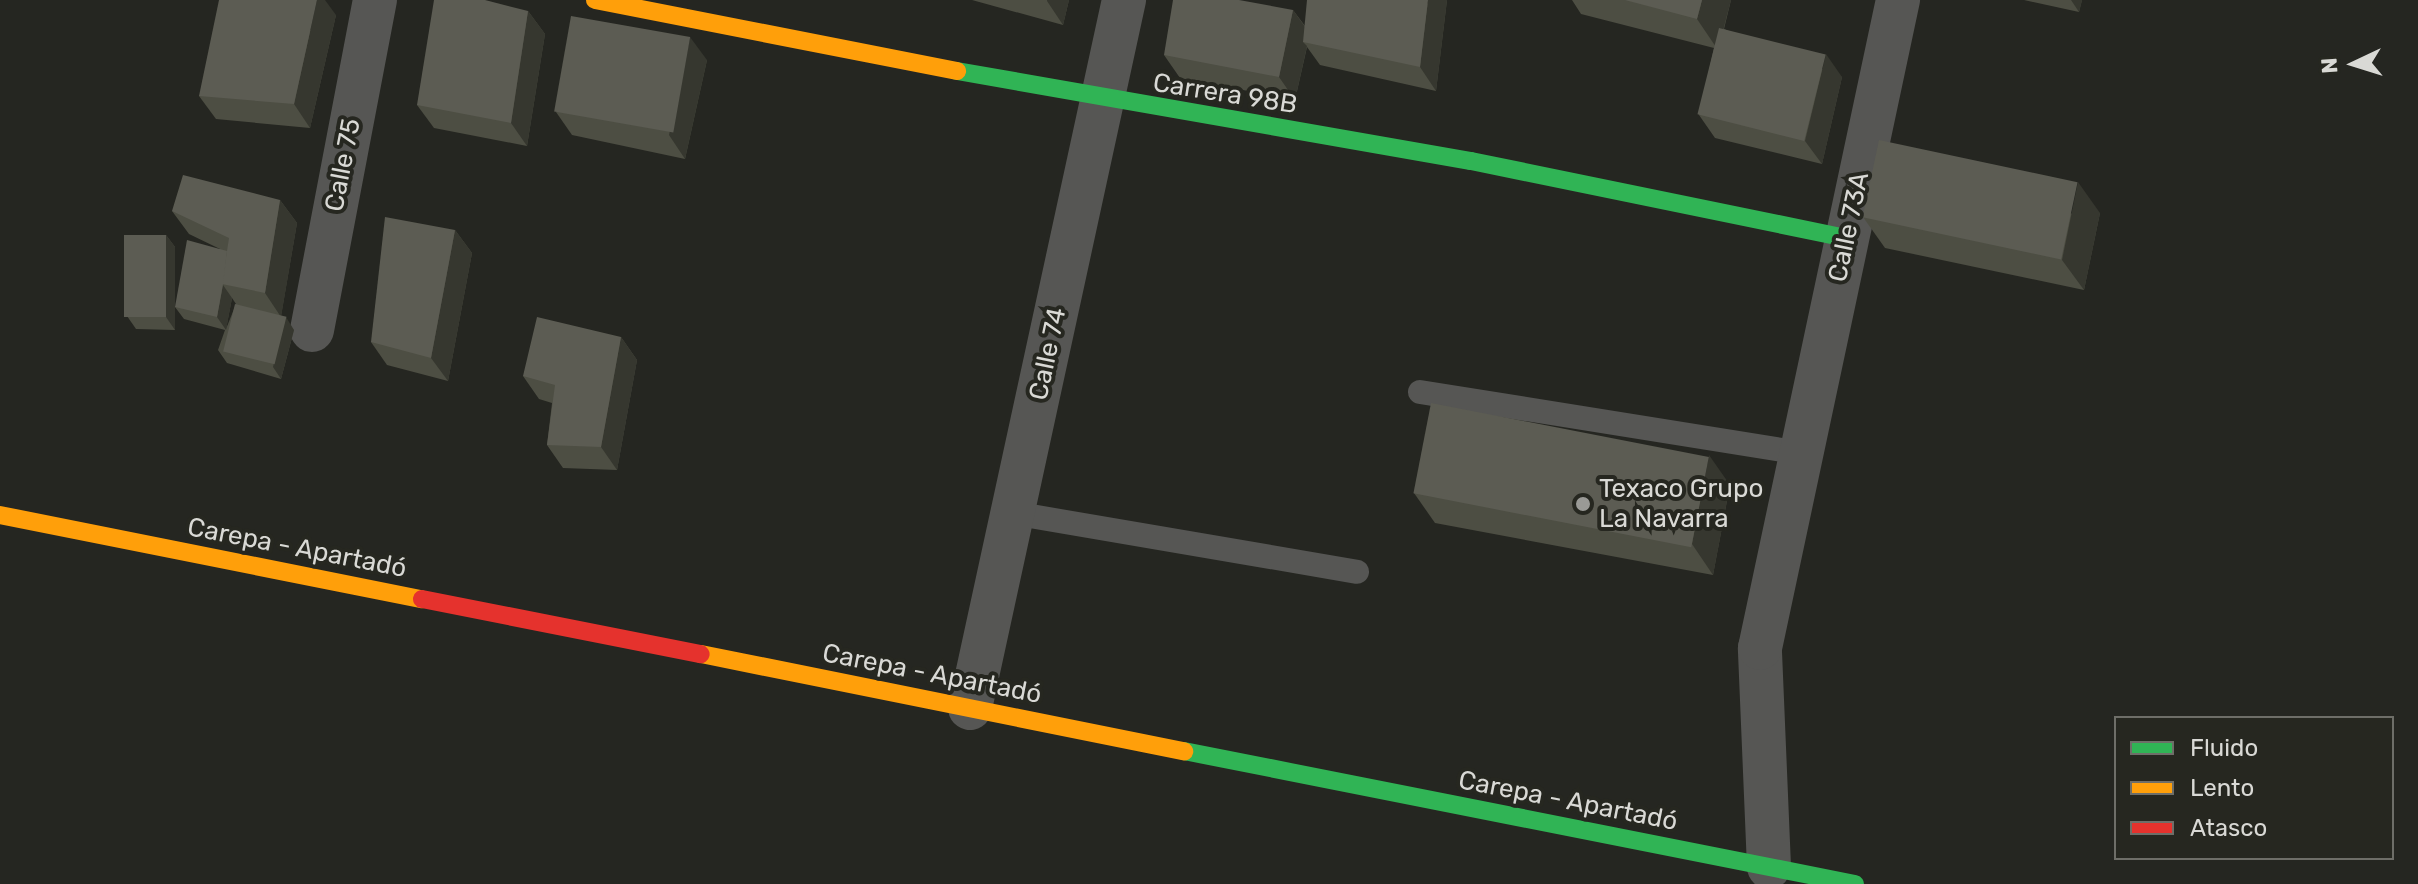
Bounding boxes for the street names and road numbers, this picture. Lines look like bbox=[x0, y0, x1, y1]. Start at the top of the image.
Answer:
street label: Carrera 98B bbox=[1151, 67, 1299, 121]
street label: Calle 75 bbox=[319, 116, 367, 214]
street label: Calle 73A bbox=[1822, 169, 1876, 285]
street label: Calle 74 bbox=[1023, 305, 1073, 403]
street label: Carepa - Apartadó bbox=[185, 511, 409, 585]
street label: Carepa - Apartadó bbox=[820, 637, 1044, 711]
street label: Carepa - Apartadó bbox=[1456, 764, 1680, 838]

